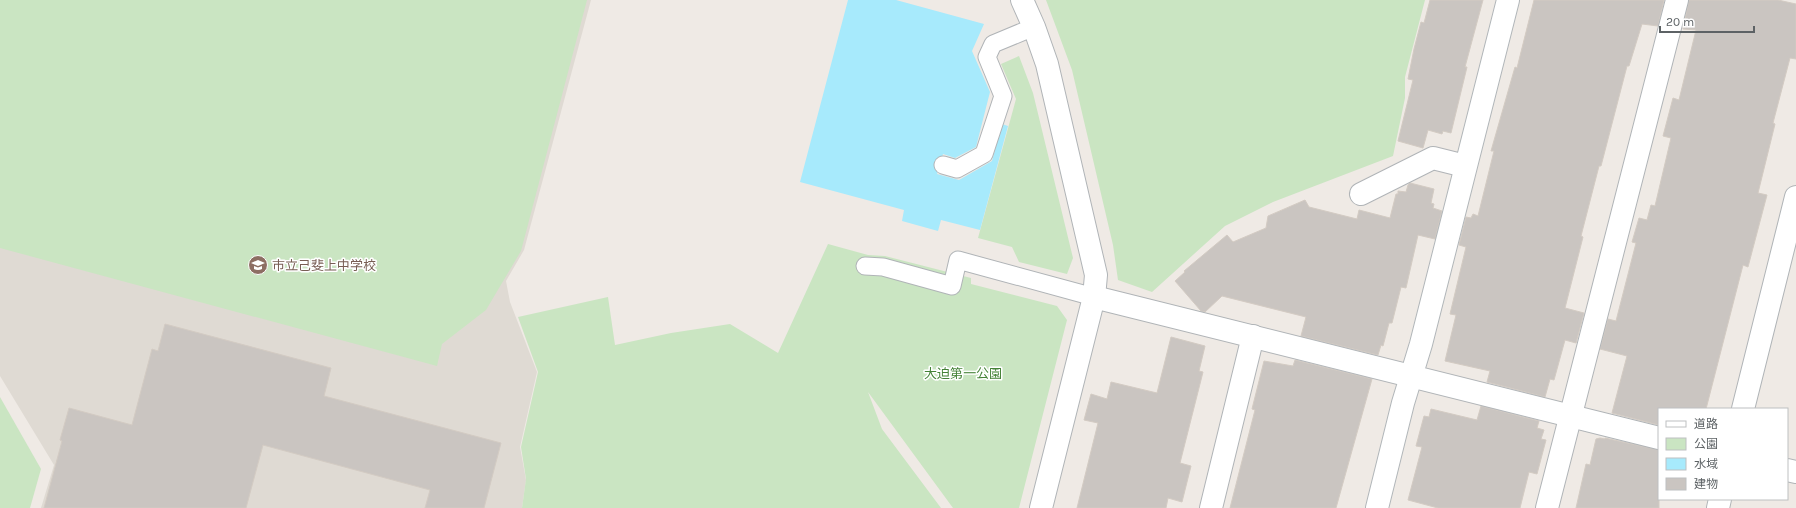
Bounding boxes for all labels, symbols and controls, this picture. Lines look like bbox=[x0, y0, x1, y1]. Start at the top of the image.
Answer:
scale bar bbox=[1660, 8, 1754, 34]
text: 20 m bbox=[1666, 15, 1694, 29]
school or university icon: 市立己斐上中学校 bbox=[247, 254, 269, 276]
place label: 市立己斐上中学校 bbox=[272, 258, 376, 273]
park label: 大迫第一公園 bbox=[924, 366, 1002, 381]
legend bbox=[1658, 408, 1788, 500]
text: 道路 bbox=[1694, 417, 1718, 431]
text: 公園 bbox=[1694, 437, 1718, 451]
text: 水域 bbox=[1694, 457, 1718, 471]
text: 建物 bbox=[1694, 477, 1718, 491]

